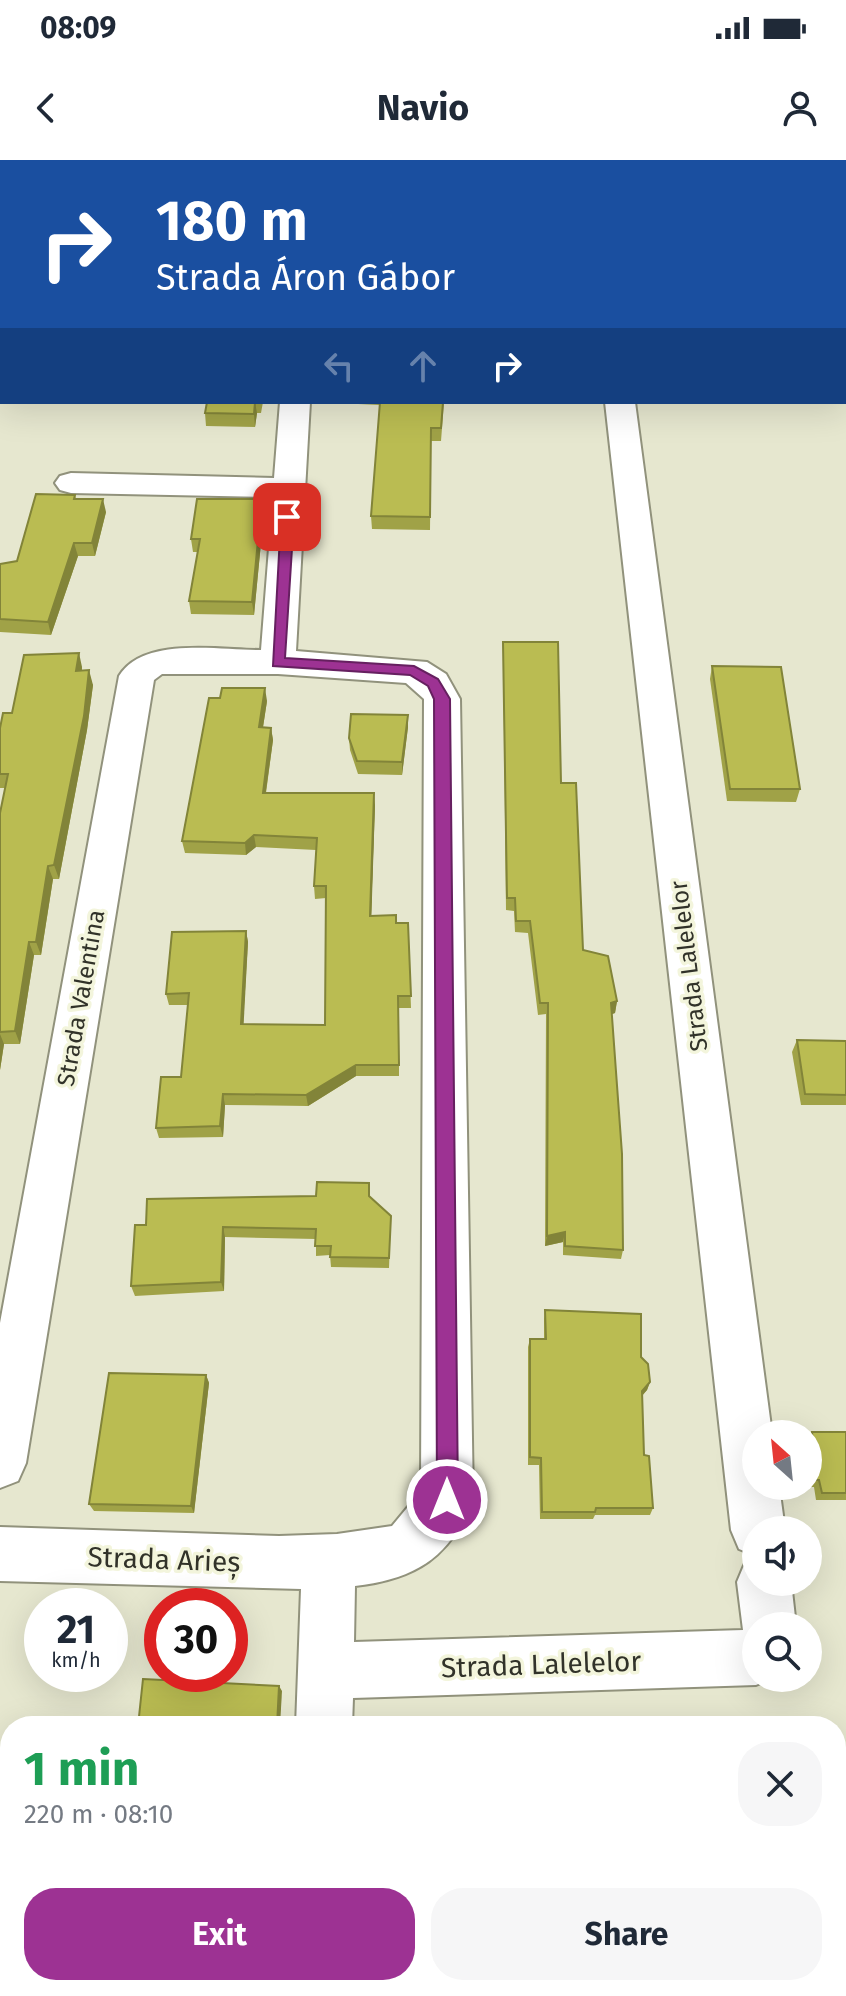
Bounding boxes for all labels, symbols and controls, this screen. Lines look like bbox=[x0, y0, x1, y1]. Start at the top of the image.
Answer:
text: 08:09 bbox=[40, 10, 116, 46]
icon: back bbox=[24, 86, 68, 130]
text: Navio bbox=[377, 86, 469, 130]
icon: person bbox=[778, 86, 822, 130]
text: 180 m bbox=[156, 188, 308, 255]
icon: right bbox=[24, 192, 128, 296]
text: Strada Áron Gábor bbox=[156, 256, 455, 300]
icon: left bbox=[317, 344, 361, 388]
icon: ahead bbox=[401, 344, 445, 388]
icon: right bbox=[485, 344, 529, 388]
pin bbox=[253, 483, 321, 551]
icon: arrive bbox=[265, 495, 309, 539]
street label: Strada Lalelelor bbox=[665, 878, 713, 1053]
street label: Strada Valentina bbox=[52, 908, 110, 1088]
north arrow bbox=[742, 1420, 822, 1500]
map controls bbox=[742, 1420, 822, 1692]
position arrow bbox=[405, 1458, 489, 1542]
button: sound bbox=[742, 1516, 822, 1596]
street label: Strada Arieș bbox=[87, 1540, 241, 1580]
speed limit sign: 30 bbox=[144, 1588, 248, 1692]
text: 21 bbox=[57, 1606, 95, 1654]
button: search bbox=[742, 1612, 822, 1692]
street label: Strada Lalelelor bbox=[440, 1645, 642, 1684]
text: km/h bbox=[51, 1648, 101, 1672]
text: 1 min bbox=[24, 1740, 139, 1798]
button: close bbox=[738, 1742, 822, 1826]
text: 220 m · 08:10 bbox=[24, 1799, 173, 1830]
button: Exit bbox=[24, 1888, 415, 1980]
button: Share bbox=[431, 1888, 822, 1980]

